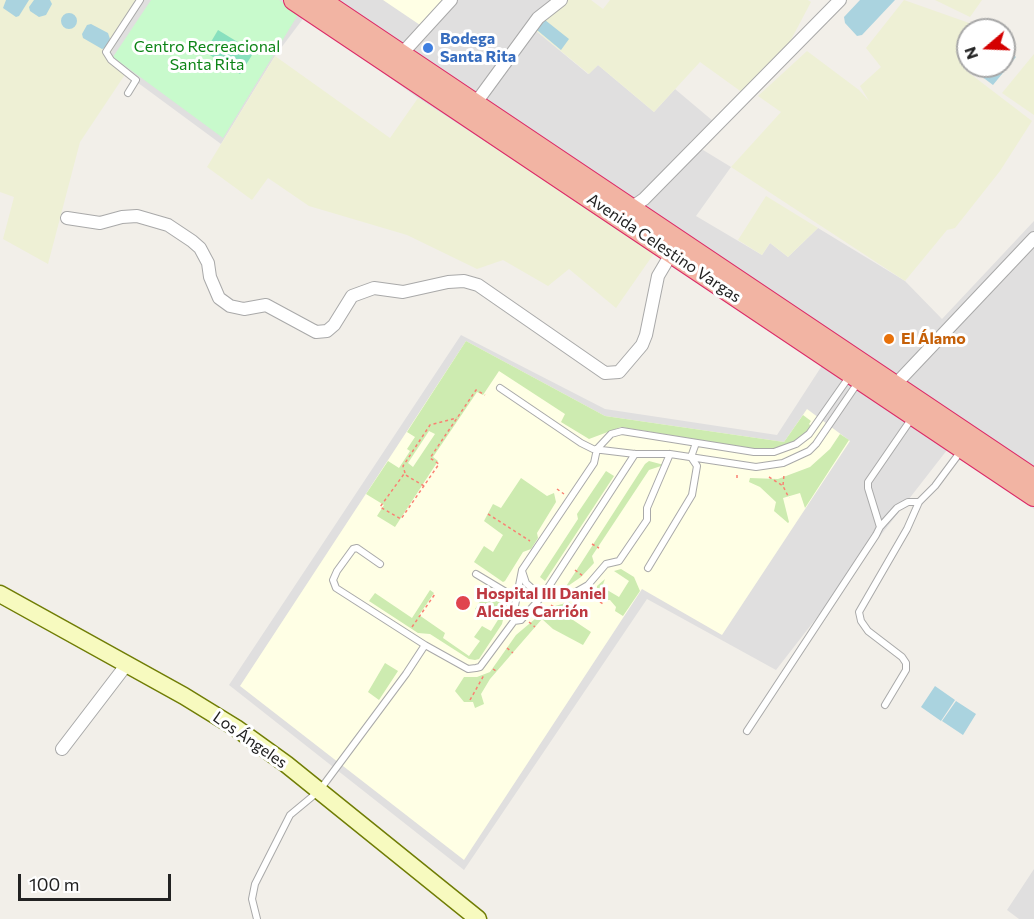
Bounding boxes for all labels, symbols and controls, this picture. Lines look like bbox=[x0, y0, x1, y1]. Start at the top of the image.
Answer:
north arrow bbox=[956, 18, 1016, 78]
place label: Bodega Santa Rita bbox=[440, 29, 516, 67]
park label: Centro Recreacional Santa Rita bbox=[134, 37, 280, 75]
marker: Bodega Santa Rita bbox=[421, 41, 435, 55]
text: N bbox=[959, 45, 981, 62]
street label: Avenida Celestino Vargas bbox=[583, 189, 745, 307]
place label: El Álamo bbox=[901, 329, 966, 349]
marker: El Álamo bbox=[882, 332, 896, 346]
place label: Hospital III Daniel Alcides Carrión bbox=[476, 584, 606, 622]
marker: Hospital III Daniel Alcides Carrión bbox=[454, 594, 472, 612]
street label: Los Ángeles bbox=[209, 708, 291, 772]
scale bar bbox=[21, 862, 174, 900]
text: 100 m bbox=[29, 873, 79, 895]

